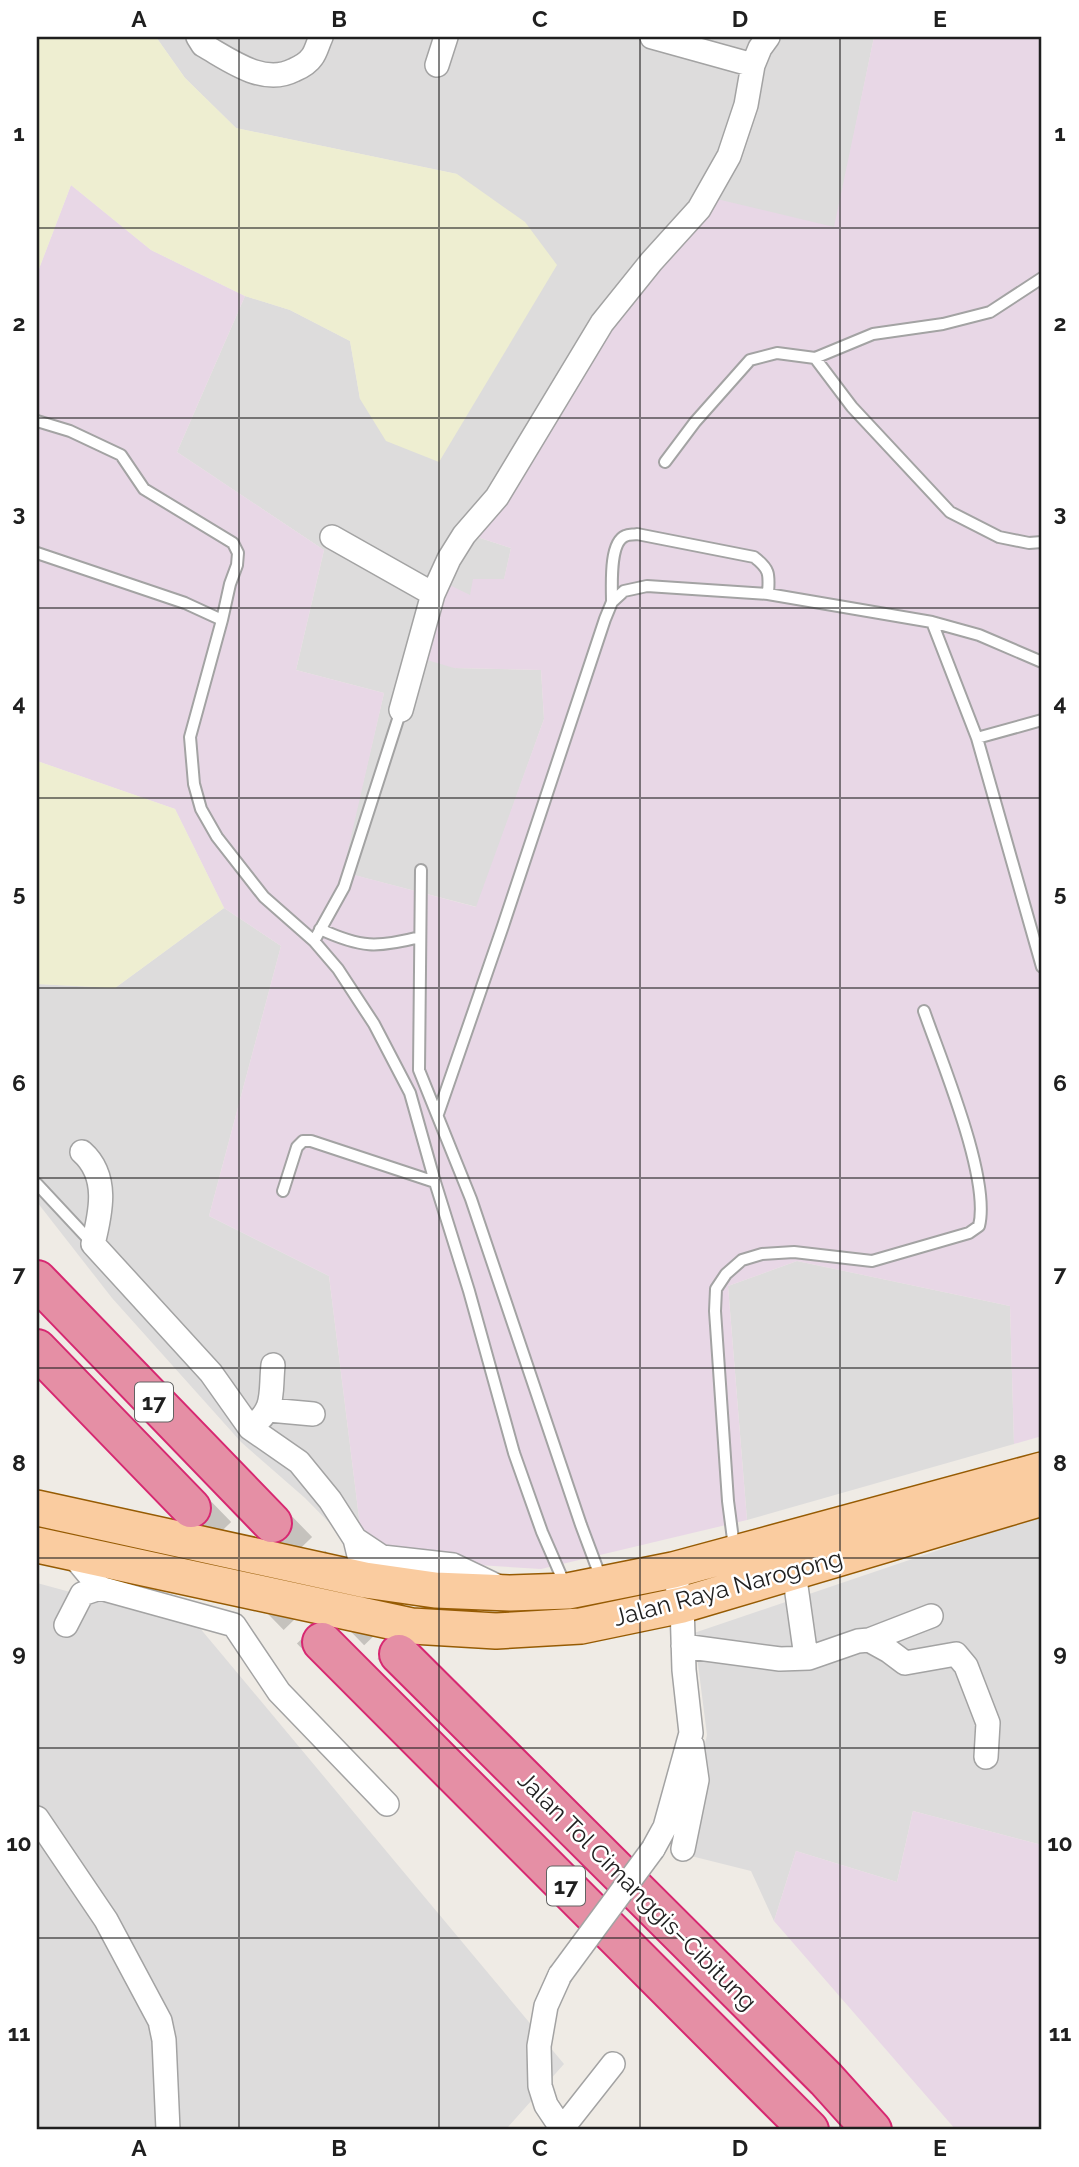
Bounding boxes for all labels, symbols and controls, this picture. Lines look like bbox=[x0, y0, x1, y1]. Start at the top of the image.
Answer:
text: A bbox=[131, 5, 147, 32]
text: B bbox=[331, 5, 347, 32]
text: C bbox=[532, 5, 548, 32]
text: D bbox=[732, 5, 748, 32]
text: E bbox=[933, 5, 947, 32]
text: 1 bbox=[13, 119, 25, 146]
text: 1 bbox=[1054, 119, 1066, 146]
text: 2 bbox=[13, 309, 25, 336]
text: 2 bbox=[1054, 309, 1066, 336]
text: 3 bbox=[13, 499, 25, 526]
text: 3 bbox=[1054, 499, 1066, 526]
text: 4 bbox=[12, 689, 26, 716]
text: 4 bbox=[1053, 689, 1067, 716]
text: 5 bbox=[13, 879, 26, 906]
text: 5 bbox=[1054, 879, 1067, 906]
text: 6 bbox=[12, 1069, 26, 1096]
text: 6 bbox=[1053, 1069, 1067, 1096]
text: 7 bbox=[13, 1259, 26, 1286]
text: 7 bbox=[1054, 1259, 1067, 1286]
road number: 17 bbox=[135, 1382, 173, 1422]
text: 8 bbox=[12, 1449, 26, 1476]
text: 8 bbox=[1053, 1449, 1067, 1476]
street label: Jalan Raya Narogong bbox=[610, 1543, 846, 1632]
text: 9 bbox=[12, 1639, 26, 1666]
text: 9 bbox=[1053, 1639, 1067, 1666]
street label: Jalan Tol Cimanggis–Cibitung bbox=[512, 1765, 763, 2016]
text: 10 bbox=[6, 1829, 32, 1856]
text: 10 bbox=[1047, 1829, 1073, 1856]
road number: 17 bbox=[547, 1867, 585, 1906]
text: 11 bbox=[8, 2019, 30, 2046]
text: 11 bbox=[1049, 2019, 1071, 2046]
text: A bbox=[131, 2134, 147, 2161]
text: B bbox=[331, 2134, 347, 2161]
text: C bbox=[532, 2134, 548, 2161]
text: D bbox=[732, 2134, 748, 2161]
text: E bbox=[933, 2134, 947, 2161]

